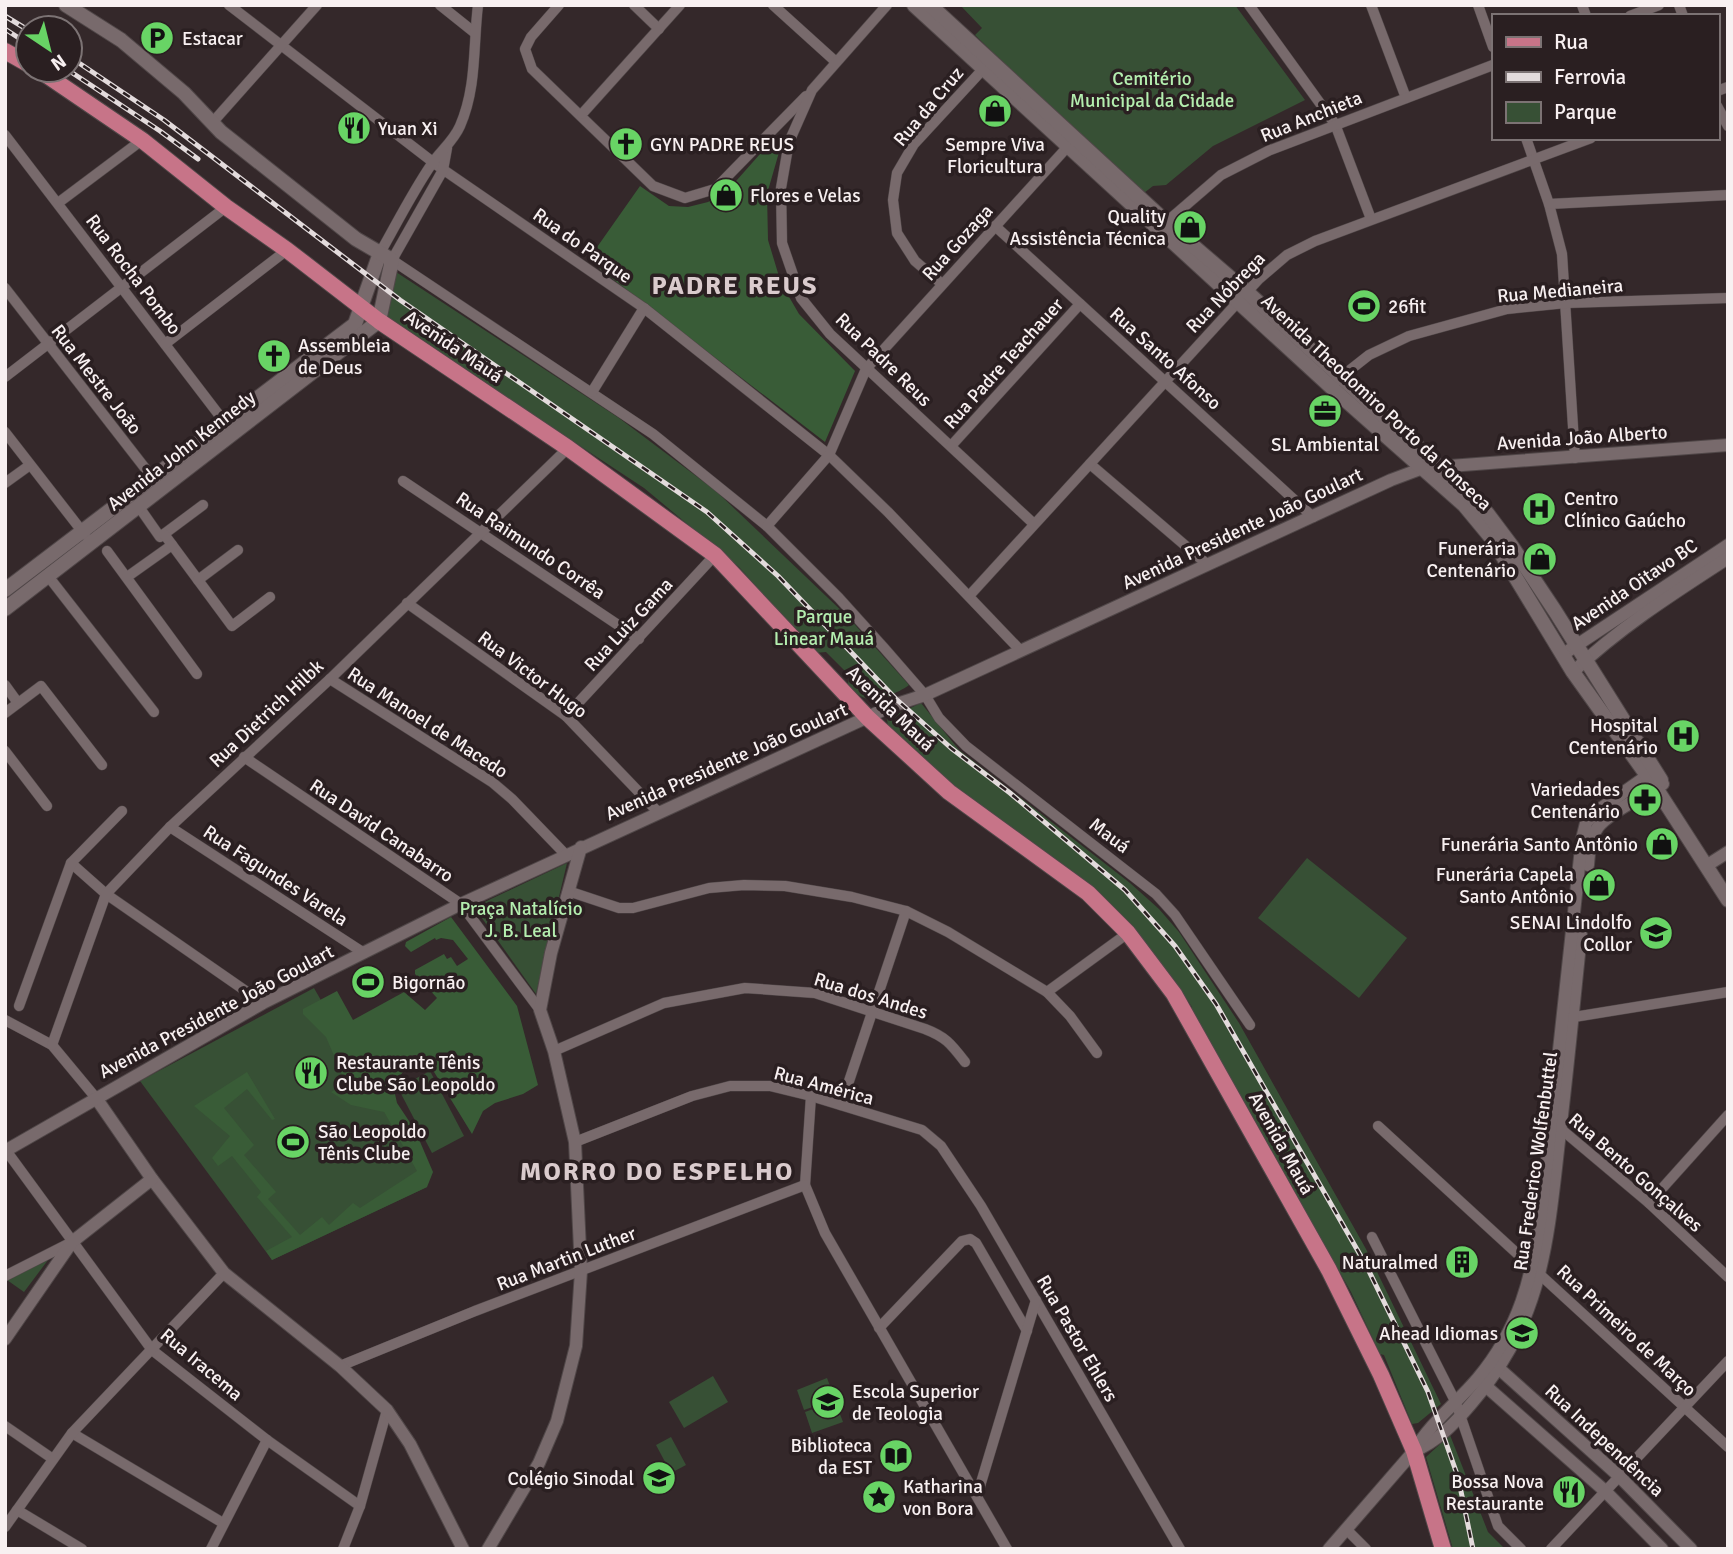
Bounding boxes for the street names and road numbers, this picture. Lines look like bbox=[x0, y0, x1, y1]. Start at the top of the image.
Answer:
street label: Rua da Cruz bbox=[889, 62, 969, 151]
street label: Rua Anchieta bbox=[1257, 86, 1366, 148]
street label: Rua Gozaga bbox=[917, 199, 998, 286]
street label: Rua do Parque bbox=[528, 203, 637, 289]
street label: Rua Rocha Pombo bbox=[80, 210, 186, 340]
street label: Rua Nóbrega bbox=[1181, 247, 1270, 338]
street label: Rua Medianeira bbox=[1496, 274, 1624, 308]
street label: Avenida Theodomiro Porto da Fonseca bbox=[1256, 289, 1497, 516]
street label: Rua Padre Teachauer bbox=[939, 293, 1069, 434]
street label: Rua Santo Afonso bbox=[1104, 302, 1226, 415]
street label: Avenida Mauá bbox=[400, 305, 507, 389]
street label: Rua Padre Reus bbox=[830, 308, 937, 412]
street label: Rua Mestre João bbox=[46, 320, 147, 440]
street label: Avenida John Kennedy bbox=[103, 385, 261, 516]
street label: Avenida João Alberto bbox=[1496, 420, 1668, 456]
street label: Avenida Presidente João Goulart bbox=[1118, 462, 1367, 595]
street label: Rua Raimundo Corrêa bbox=[451, 487, 610, 605]
street label: Avenida Oitavo BC bbox=[1567, 534, 1702, 636]
street label: Rua Luiz Gama bbox=[579, 573, 678, 677]
street label: Rua Victor Hugo bbox=[473, 626, 592, 724]
street label: Rua Dietrich Hilbk bbox=[204, 654, 329, 773]
street label: Avenida Mauá bbox=[841, 661, 940, 757]
street label: Rua Manoel de Macedo bbox=[343, 662, 512, 784]
street label: Avenida Presidente João Goulart bbox=[602, 697, 852, 826]
street label: Rua David Canabarro bbox=[305, 774, 458, 888]
street label: Mauá bbox=[1084, 813, 1135, 859]
street label: Rua Fagundes Varela bbox=[198, 820, 352, 932]
street label: Avenida Presidente João Goulart bbox=[95, 939, 338, 1084]
street label: Rua dos Andes bbox=[811, 967, 930, 1025]
street label: Rua Frederico Wolfenbuttel bbox=[1509, 1050, 1563, 1272]
street label: Rua América bbox=[771, 1061, 876, 1111]
street label: Avenida Mauá bbox=[1243, 1088, 1319, 1199]
street label: Rua Bento Gonçalves bbox=[1563, 1108, 1707, 1238]
street label: Rua Martin Luther bbox=[493, 1221, 639, 1297]
street label: Rua Primeiro de Março bbox=[1551, 1260, 1701, 1402]
street label: Rua Pastor Ehlers bbox=[1031, 1271, 1123, 1406]
street label: Rua Iracema bbox=[155, 1323, 247, 1406]
street label: Rua Independência bbox=[1540, 1379, 1669, 1502]

